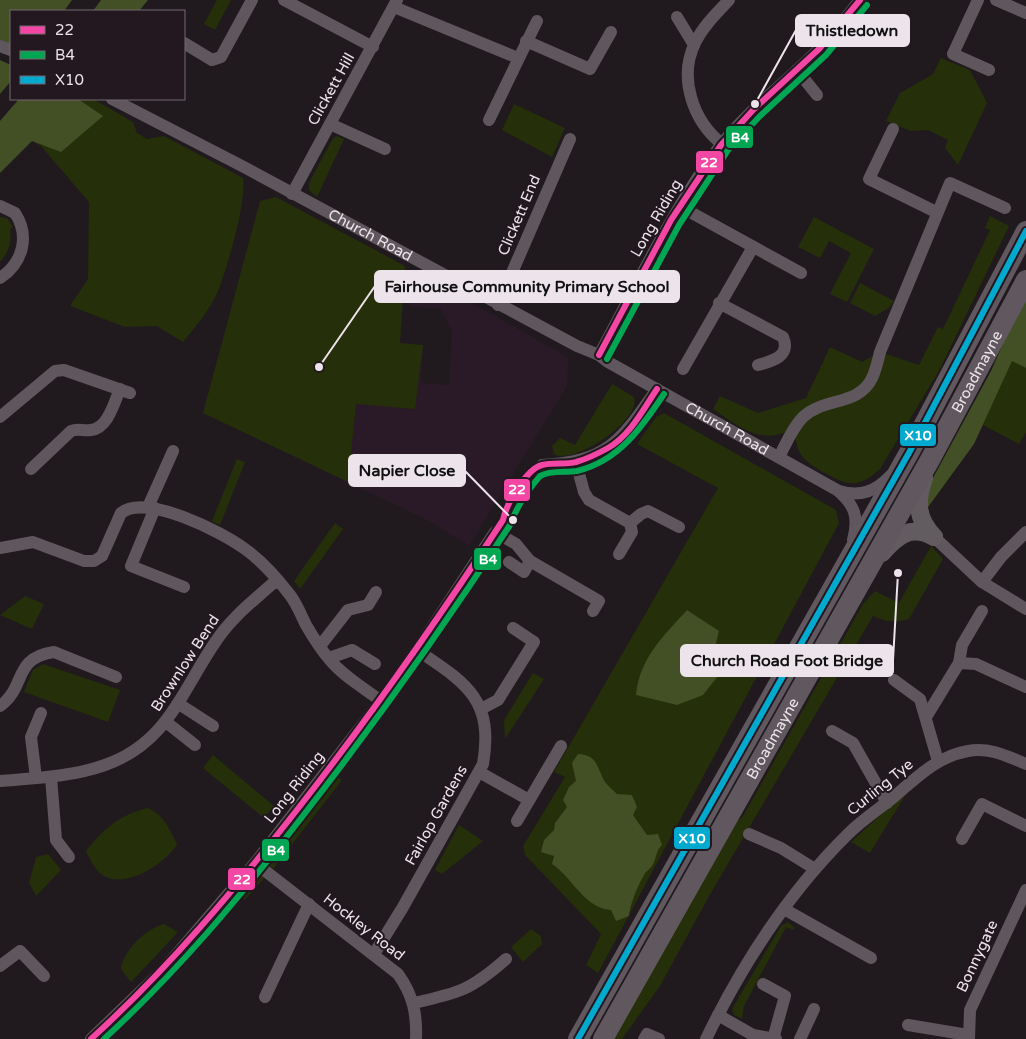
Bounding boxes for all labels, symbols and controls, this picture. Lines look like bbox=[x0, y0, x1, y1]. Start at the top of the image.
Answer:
legend bbox=[10, 10, 185, 100]
callout: Thistledown bbox=[796, 15, 909, 46]
text: 22 bbox=[55, 21, 74, 39]
text: Thistledown bbox=[805, 21, 898, 41]
text: B4 bbox=[55, 46, 75, 64]
street label: Clickett Hill bbox=[304, 50, 358, 128]
text: X10 bbox=[55, 71, 84, 89]
line badge: B4 bbox=[725, 125, 754, 149]
text: B4 bbox=[731, 129, 749, 146]
line badge: 22 bbox=[695, 150, 724, 174]
text: 22 bbox=[700, 154, 718, 171]
street label: Clickett End bbox=[494, 172, 544, 258]
street label: Long Riding bbox=[627, 176, 685, 260]
street label: Church Road bbox=[325, 205, 416, 265]
callout: Fairhouse Community Primary School bbox=[375, 271, 679, 302]
text: Fairhouse Community Primary School bbox=[385, 277, 669, 297]
street label: Broadmayne bbox=[948, 327, 1006, 416]
street label: Church Road bbox=[682, 398, 772, 459]
line badge: X10 bbox=[899, 423, 937, 447]
text: X10 bbox=[905, 427, 932, 444]
callout: Napier Close bbox=[349, 455, 465, 486]
text: Napier Close bbox=[359, 461, 455, 481]
line badge: 22 bbox=[503, 478, 531, 502]
text: 22 bbox=[508, 481, 526, 498]
line badge: B4 bbox=[473, 547, 502, 571]
text: B4 bbox=[479, 551, 497, 568]
street label: Brownlow Bend bbox=[147, 611, 223, 715]
callout: Church Road Foot Bridge bbox=[681, 645, 893, 676]
text: Church Road Foot Bridge bbox=[691, 651, 883, 671]
street label: Broadmayne bbox=[742, 695, 803, 782]
street label: Long Riding bbox=[260, 747, 328, 827]
street label: Curling Tye bbox=[843, 755, 917, 819]
street label: Fairlop Gardens bbox=[401, 762, 471, 868]
line badge: X10 bbox=[673, 826, 711, 850]
text: X10 bbox=[679, 830, 706, 847]
line badge: B4 bbox=[261, 838, 290, 862]
text: B4 bbox=[267, 842, 285, 859]
line badge: 22 bbox=[227, 867, 256, 891]
text: 22 bbox=[233, 871, 251, 888]
street label: Hockley Road bbox=[320, 890, 408, 964]
street label: Bonnygate bbox=[952, 917, 1002, 995]

